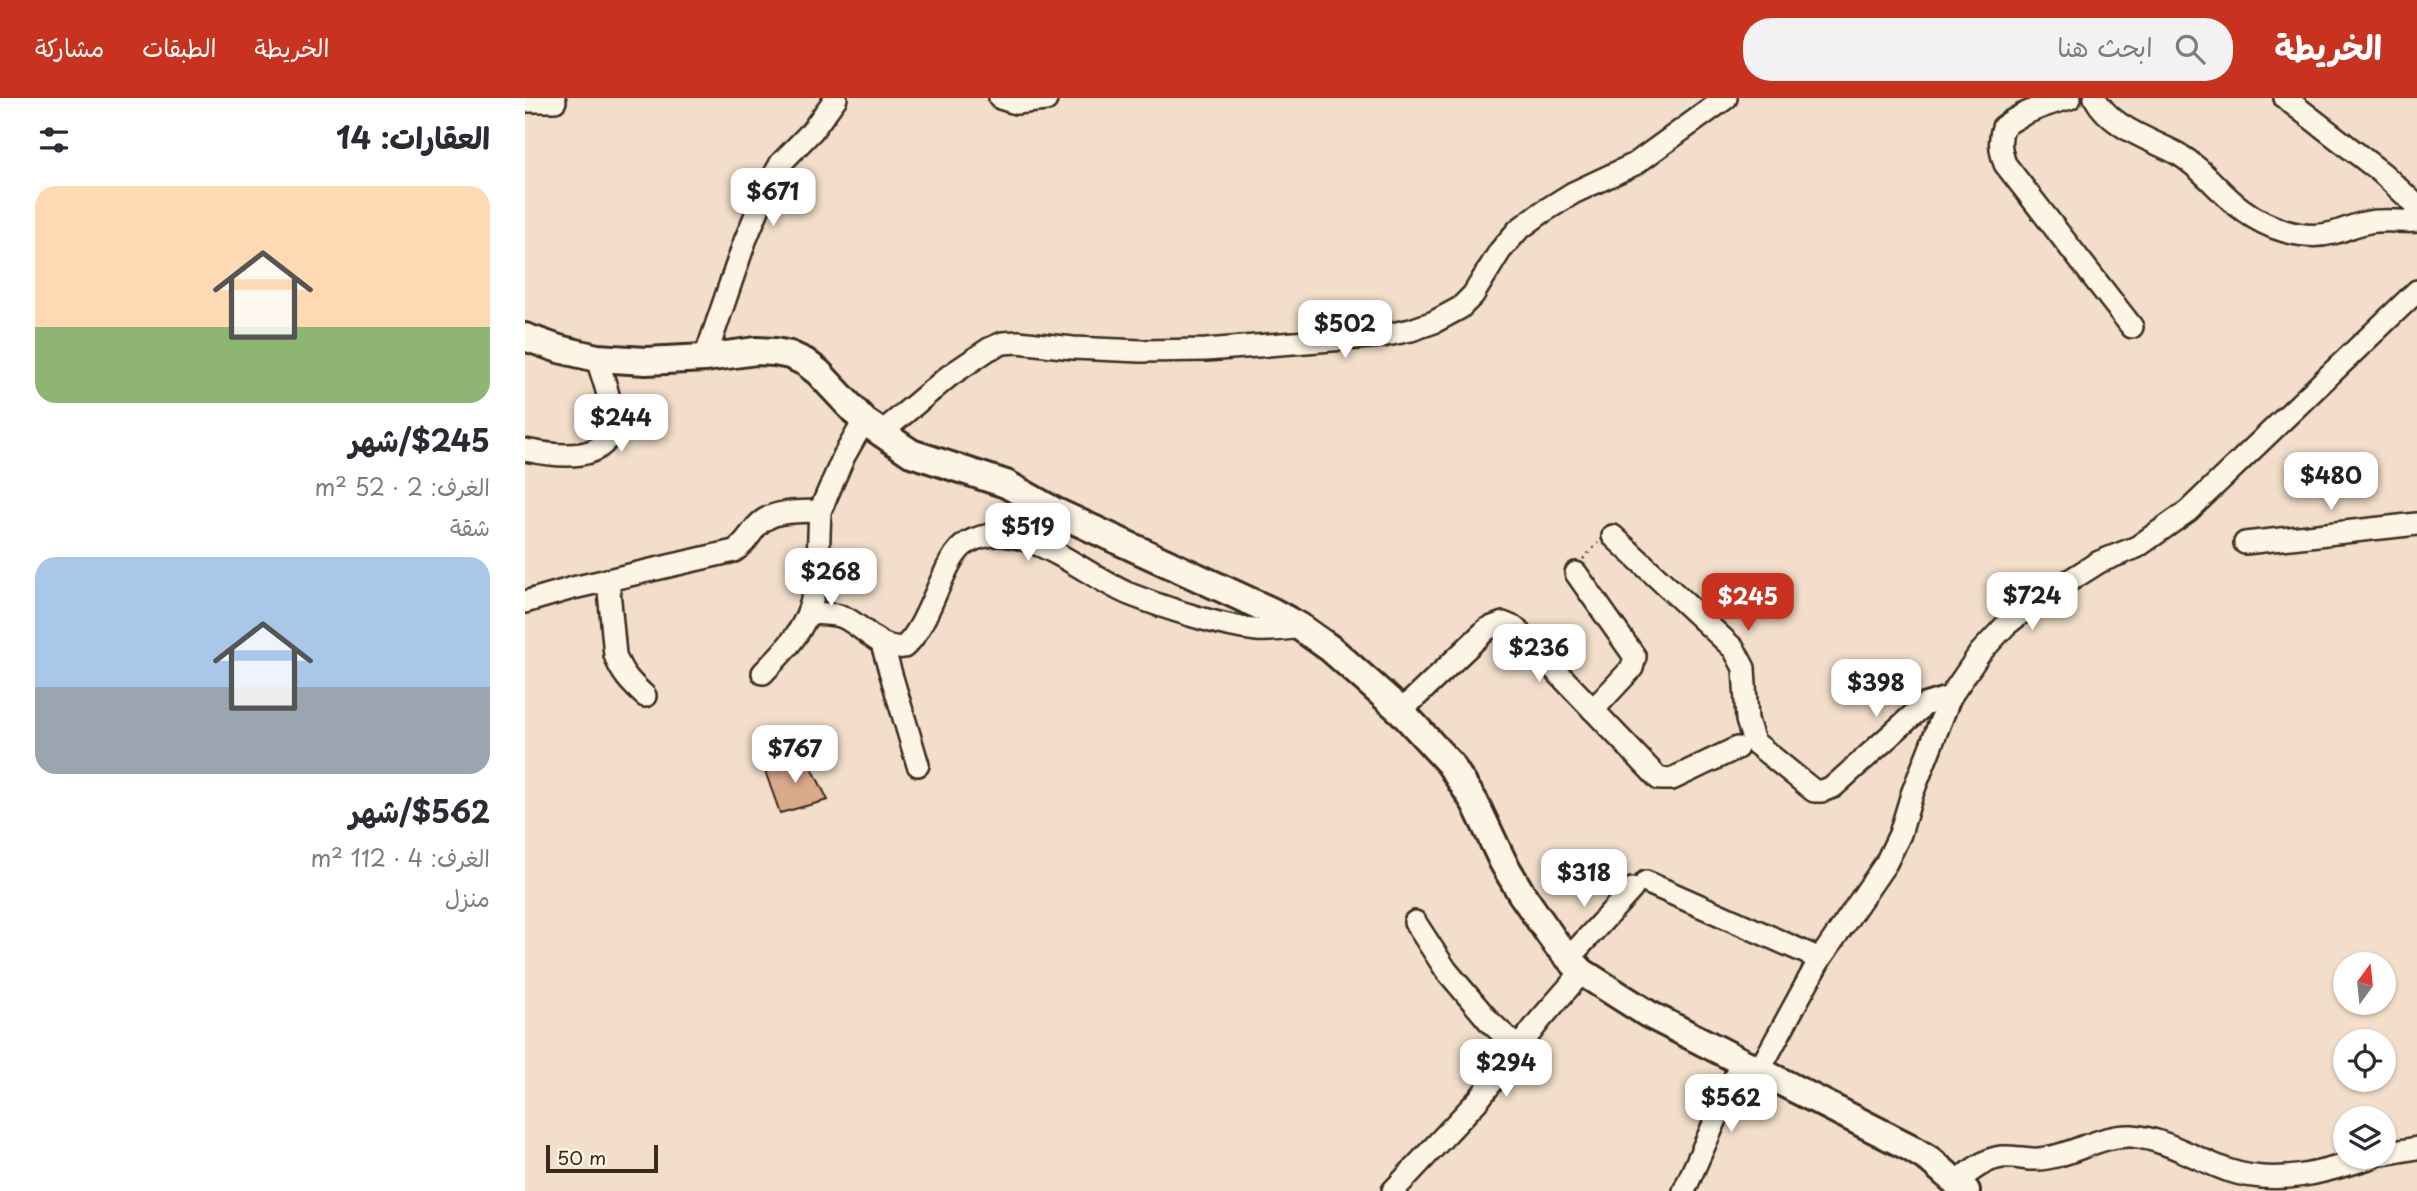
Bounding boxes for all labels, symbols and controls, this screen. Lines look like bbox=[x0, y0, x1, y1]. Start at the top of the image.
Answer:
search box bbox=[1743, 18, 2233, 81]
text: الخريطة bbox=[2275, 21, 2382, 71]
text: ابحث هنا bbox=[2057, 27, 2153, 66]
text: مشاركة bbox=[35, 29, 104, 65]
text: الطبقات bbox=[142, 29, 217, 65]
text: الخريطة bbox=[255, 29, 329, 65]
icon: search bbox=[2171, 30, 2209, 68]
text: العقارات: 14 bbox=[336, 114, 490, 159]
icon: filters bbox=[35, 121, 73, 159]
pin: $671 bbox=[732, 169, 814, 228]
text: $671 bbox=[747, 173, 799, 208]
icon: home bbox=[200, 232, 326, 358]
pin: $502 bbox=[1304, 300, 1386, 360]
text: $502 bbox=[1314, 305, 1376, 340]
pin: $244 bbox=[580, 394, 662, 454]
text: $244 bbox=[590, 399, 652, 434]
text: $245/شهر bbox=[349, 417, 490, 462]
pin: $480 bbox=[2290, 452, 2372, 512]
text: $480 bbox=[2300, 457, 2362, 492]
text: الغرف: 2 · 52 m² bbox=[315, 469, 490, 504]
pin: $519 bbox=[987, 504, 1069, 563]
text: $519 bbox=[1001, 508, 1055, 543]
text: شقة bbox=[450, 509, 490, 544]
pin: $268 bbox=[790, 548, 872, 608]
text: $268 bbox=[801, 553, 861, 588]
pin: $724 bbox=[1991, 573, 2073, 632]
pin: $245 bbox=[1707, 574, 1789, 633]
text: $724 bbox=[2003, 577, 2061, 612]
text: $245 bbox=[1718, 578, 1778, 613]
icon: home bbox=[200, 603, 326, 729]
pin: $236 bbox=[1498, 624, 1580, 684]
text: $236 bbox=[1509, 629, 1569, 664]
pin: $398 bbox=[1835, 660, 1917, 719]
text: $398 bbox=[1847, 664, 1905, 699]
pin: $767 bbox=[754, 726, 836, 785]
text: $767 bbox=[768, 730, 822, 765]
text: $562/شهر bbox=[349, 788, 490, 833]
text: الغرف: 4 · 112 m² bbox=[310, 840, 490, 875]
pin: $318 bbox=[1543, 850, 1625, 909]
text: $318 bbox=[1557, 854, 1611, 889]
text: منزل bbox=[445, 880, 490, 915]
north arrow bbox=[2333, 952, 2396, 1015]
map controls bbox=[2333, 952, 2396, 1169]
button: locate bbox=[2333, 1029, 2396, 1092]
pin: $294 bbox=[1465, 1040, 1547, 1099]
text: $294 bbox=[1476, 1044, 1536, 1079]
pin: $562 bbox=[1690, 1074, 1772, 1134]
text: $562 bbox=[1701, 1079, 1761, 1114]
button: layers bbox=[2333, 1106, 2396, 1169]
scale bar bbox=[546, 1142, 658, 1174]
text: 50 m bbox=[557, 1143, 606, 1171]

